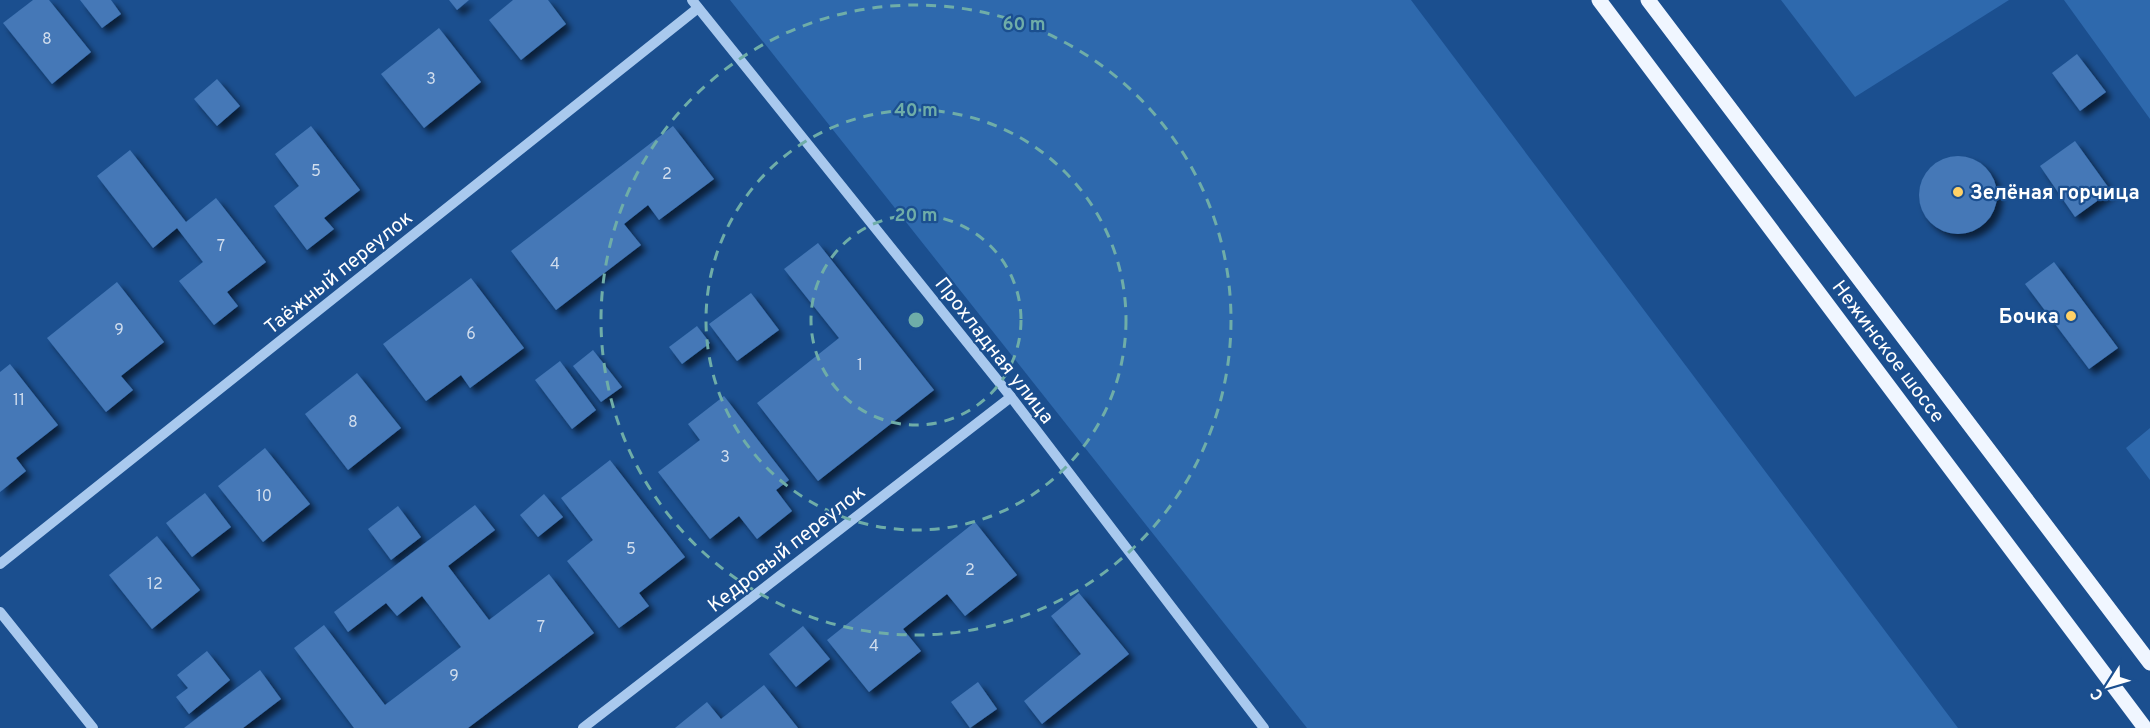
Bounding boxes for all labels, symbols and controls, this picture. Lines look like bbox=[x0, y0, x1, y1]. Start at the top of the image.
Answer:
text: 60 m bbox=[1002, 14, 1046, 37]
house number: 8 bbox=[42, 30, 52, 50]
house number: 3 bbox=[426, 70, 436, 90]
text: 40 m bbox=[894, 100, 938, 123]
house number: 5 bbox=[311, 162, 321, 182]
house number: 2 bbox=[662, 165, 672, 185]
place label: Зелёная горчица bbox=[1970, 181, 2140, 207]
marker: Зелёная горчица bbox=[1951, 185, 1965, 199]
text: 20 m bbox=[894, 205, 938, 228]
street label: Таёжный переулок bbox=[260, 206, 419, 341]
house number: 7 bbox=[217, 237, 225, 257]
house number: 4 bbox=[550, 255, 560, 275]
street label: Прохладная улица bbox=[928, 273, 1059, 430]
street label: Нежинское шоссе bbox=[1825, 276, 1950, 429]
place label: Бочка bbox=[1999, 305, 2059, 331]
marker: Бочка bbox=[2064, 309, 2078, 323]
centre of rings bbox=[906, 310, 926, 330]
house number: 9 bbox=[114, 321, 124, 341]
house number: 6 bbox=[466, 325, 476, 345]
house number: 1 bbox=[857, 356, 863, 376]
house number: 11 bbox=[13, 391, 25, 411]
house number: 8 bbox=[348, 413, 358, 433]
house number: 3 bbox=[720, 448, 730, 468]
street label: Кедровый переулок bbox=[703, 480, 871, 619]
house number: 10 bbox=[256, 487, 272, 507]
house number: 5 bbox=[626, 540, 636, 560]
house number: 2 bbox=[965, 561, 975, 581]
house number: 12 bbox=[147, 575, 163, 595]
house number: 7 bbox=[537, 618, 545, 638]
house number: 4 bbox=[869, 637, 879, 657]
north arrow bbox=[2078, 656, 2138, 716]
house number: 9 bbox=[449, 667, 459, 687]
text: С bbox=[2087, 684, 2109, 704]

